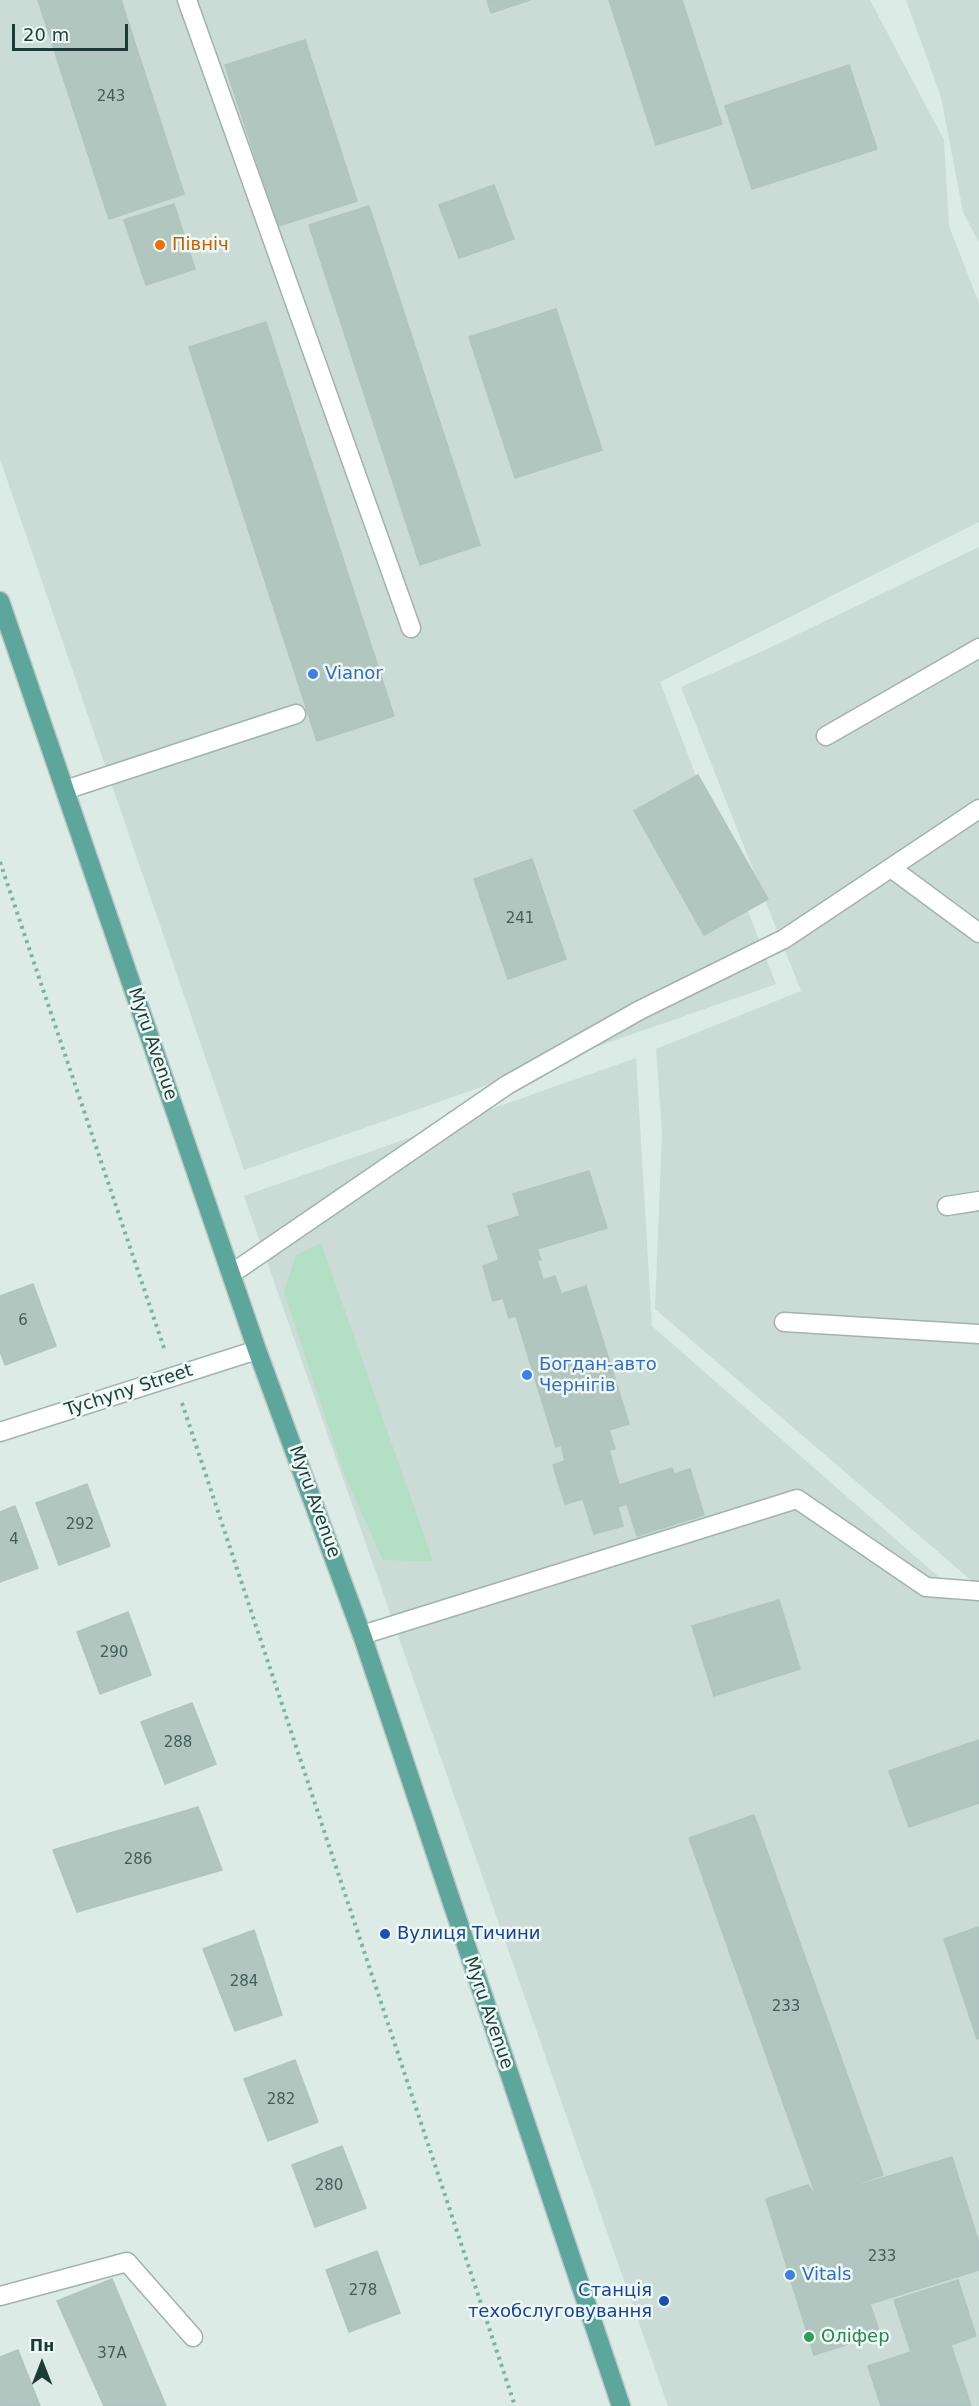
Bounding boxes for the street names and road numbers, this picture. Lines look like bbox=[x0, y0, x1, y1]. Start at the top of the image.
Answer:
street label: Myru Avenue bbox=[123, 985, 181, 1103]
street label: Tychyny Street bbox=[62, 1360, 196, 1422]
street label: Myru Avenue bbox=[284, 1443, 344, 1561]
street label: Myru Avenue bbox=[459, 1954, 517, 2072]

